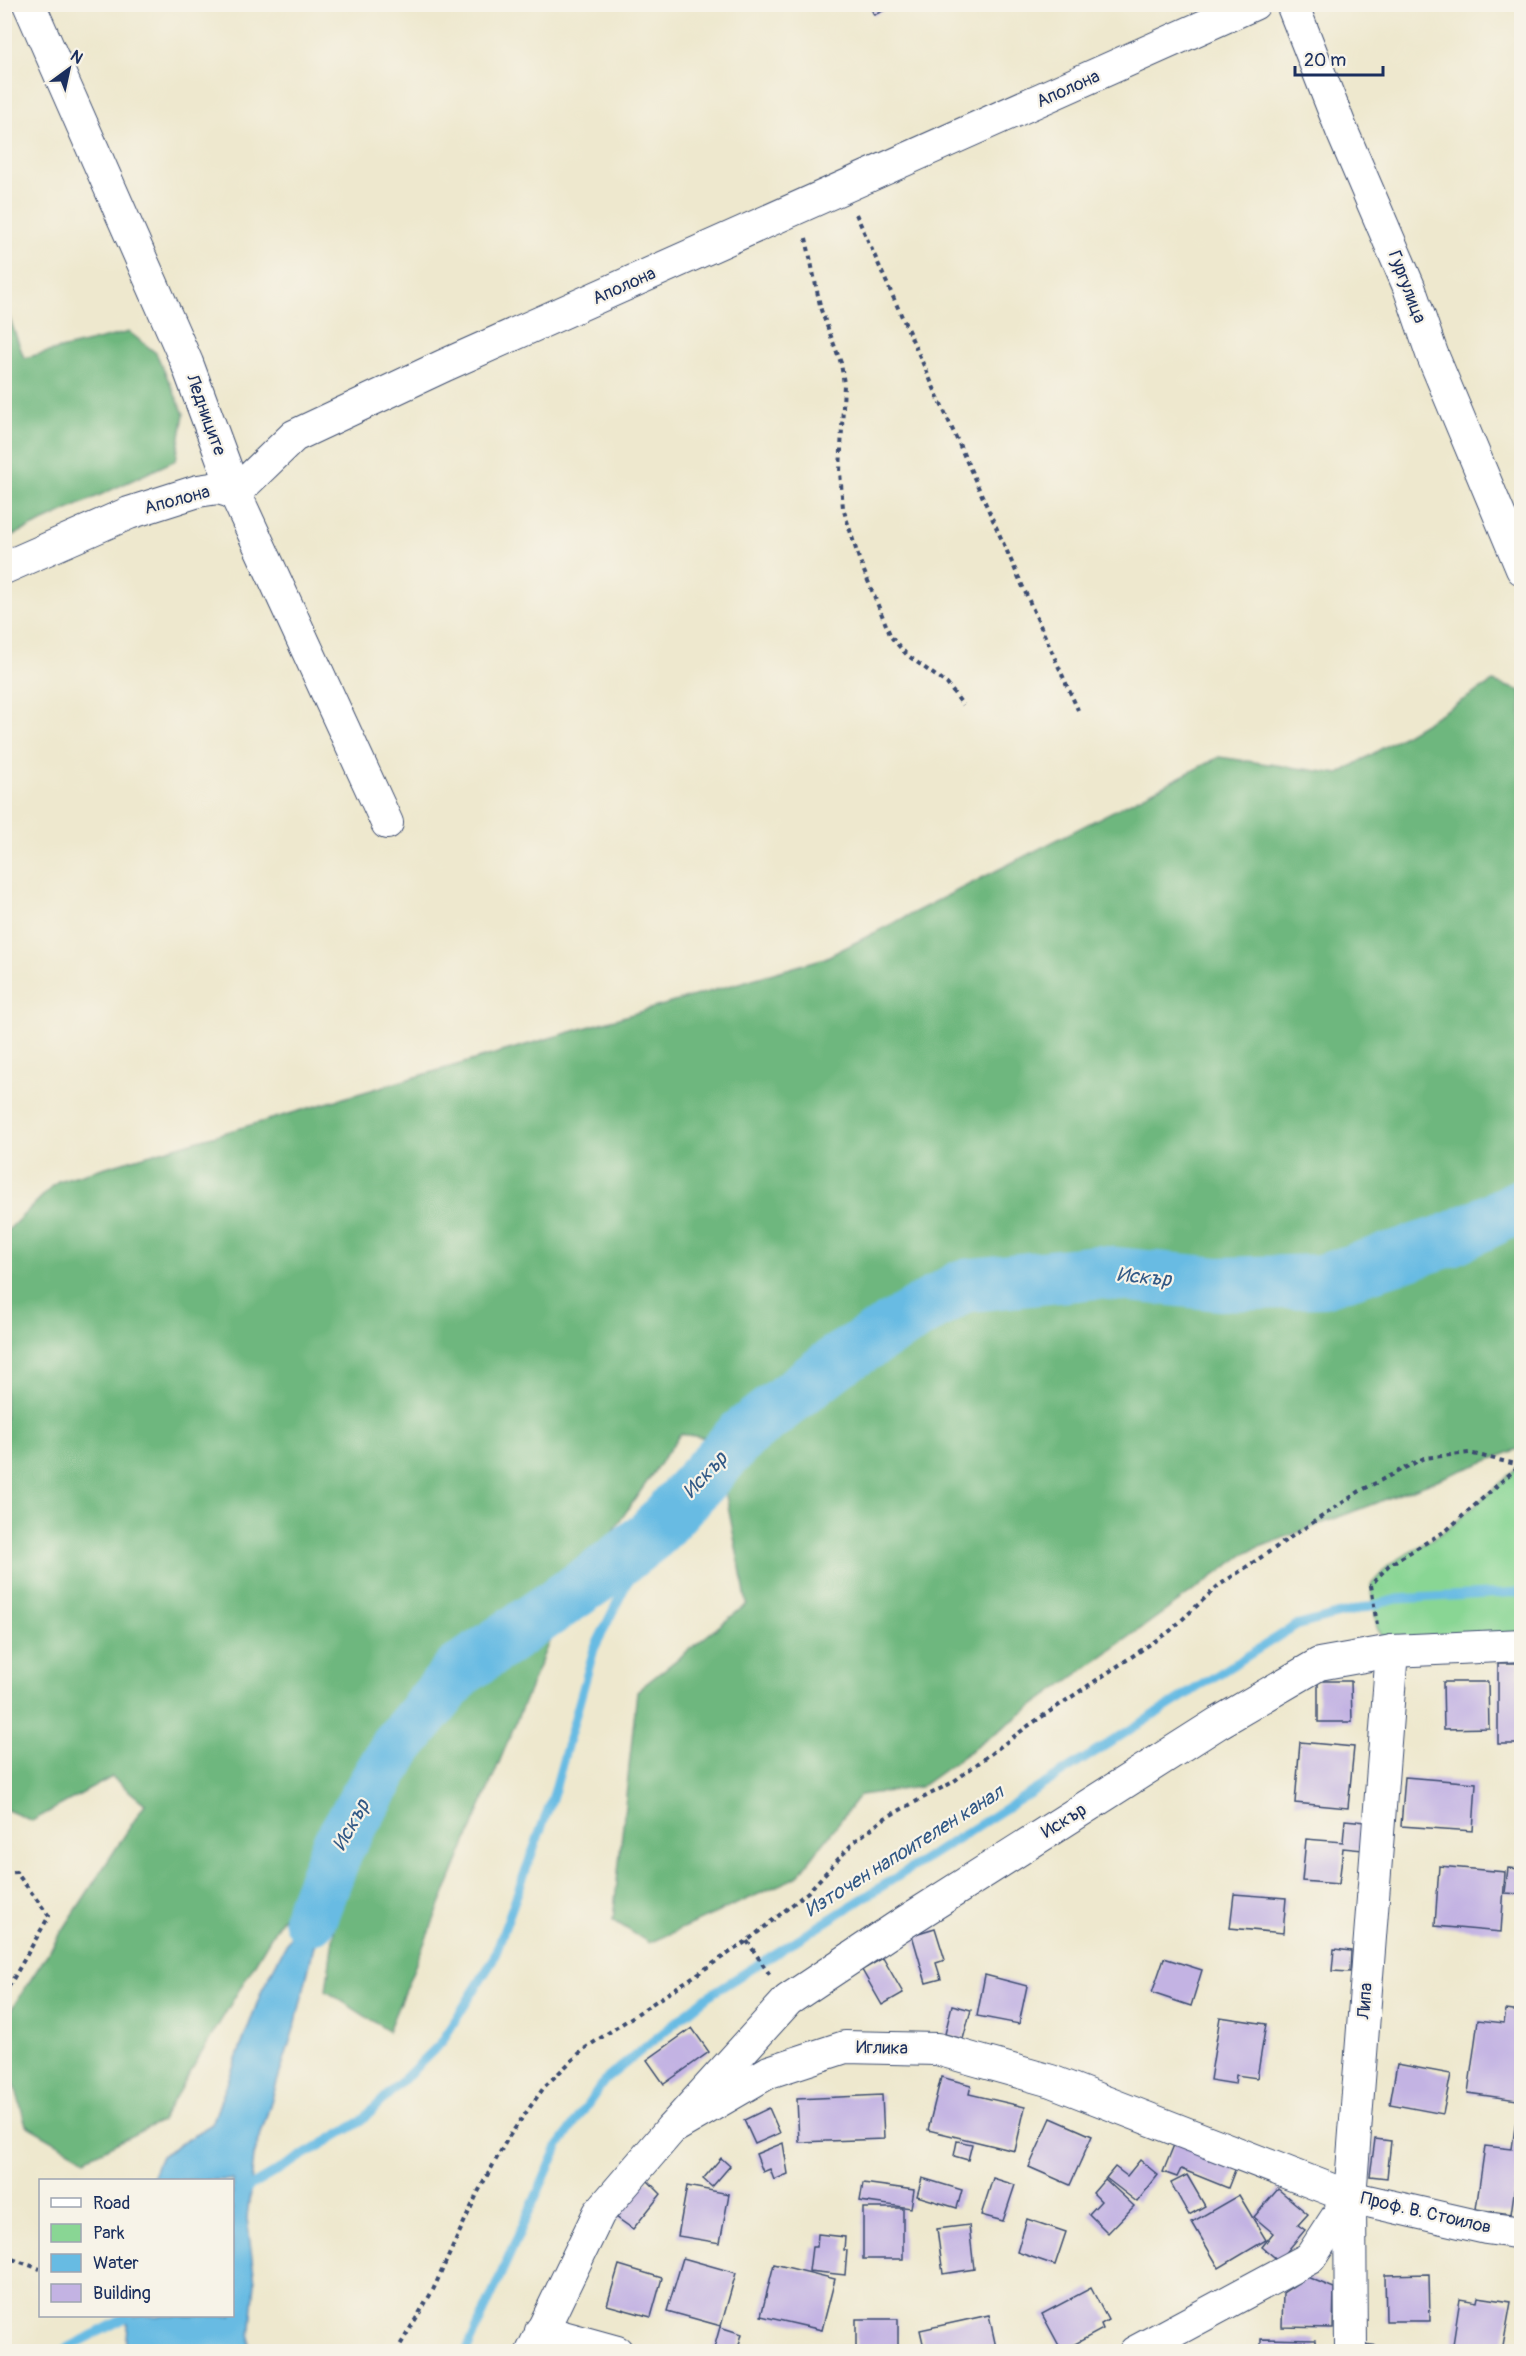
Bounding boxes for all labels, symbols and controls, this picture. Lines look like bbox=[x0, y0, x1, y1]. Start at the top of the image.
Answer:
north arrow bbox=[39, 39, 99, 99]
scale bar bbox=[1295, 39, 1384, 77]
text: N bbox=[67, 46, 87, 69]
text: 20 m bbox=[1304, 49, 1346, 72]
street label: Аполона bbox=[1033, 65, 1103, 113]
street label: Гургулица bbox=[1383, 248, 1431, 326]
street label: Аполона bbox=[589, 262, 659, 310]
street label: Ледниците bbox=[180, 370, 231, 459]
street label: Аполона bbox=[142, 480, 212, 520]
water label: Искър bbox=[1116, 1262, 1174, 1292]
water label: Искър bbox=[677, 1445, 734, 1503]
water label: Източен напоителен канал bbox=[800, 1779, 1009, 1922]
water label: Искър bbox=[327, 1794, 376, 1855]
street label: Искър bbox=[1037, 1798, 1091, 1844]
street label: Липа bbox=[1352, 1982, 1378, 2021]
street label: Иглика bbox=[856, 2036, 908, 2060]
legend bbox=[39, 2179, 234, 2317]
street label: Проф. В. Стоилов bbox=[1358, 2187, 1494, 2239]
text: Road bbox=[93, 2192, 130, 2215]
text: Park bbox=[93, 2222, 125, 2245]
text: Water bbox=[93, 2252, 139, 2275]
text: Building bbox=[93, 2282, 151, 2305]

